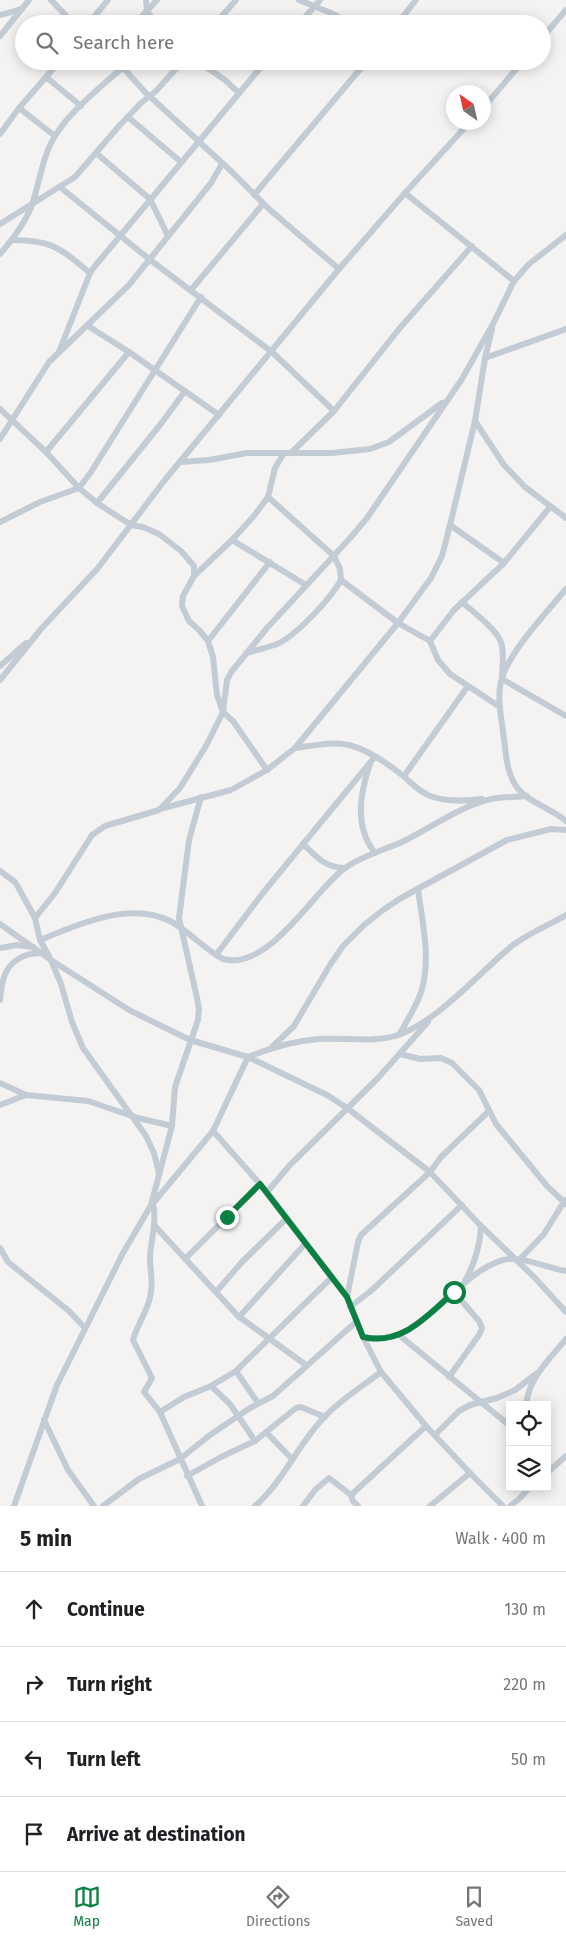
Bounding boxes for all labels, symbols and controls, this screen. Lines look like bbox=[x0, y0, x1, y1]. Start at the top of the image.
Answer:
search box bbox=[15, 15, 551, 70]
icon: search bbox=[33, 29, 61, 57]
text: Search here bbox=[73, 31, 174, 54]
north arrow bbox=[446, 85, 491, 130]
route end bbox=[216, 1206, 239, 1229]
route start bbox=[443, 1281, 466, 1304]
map controls bbox=[506, 1401, 551, 1491]
button: locate bbox=[506, 1401, 551, 1446]
button: layers bbox=[506, 1446, 551, 1491]
text: 5 min bbox=[20, 1526, 72, 1552]
text: Walk · 400 m bbox=[455, 1529, 546, 1548]
icon: ahead bbox=[20, 1595, 48, 1623]
text: Continue bbox=[67, 1598, 145, 1621]
text: 130 m bbox=[504, 1600, 546, 1619]
icon: right bbox=[20, 1670, 48, 1698]
text: Turn right bbox=[67, 1673, 152, 1696]
text: 220 m bbox=[503, 1675, 546, 1694]
icon: left bbox=[20, 1745, 48, 1773]
text: Turn left bbox=[67, 1748, 141, 1771]
text: 50 m bbox=[511, 1750, 546, 1769]
icon: arrive bbox=[20, 1820, 48, 1848]
text: Arrive at destination bbox=[67, 1823, 246, 1846]
tab: Map bbox=[73, 1883, 101, 1930]
tab: Directions bbox=[246, 1883, 310, 1930]
tab: Saved bbox=[455, 1883, 493, 1930]

